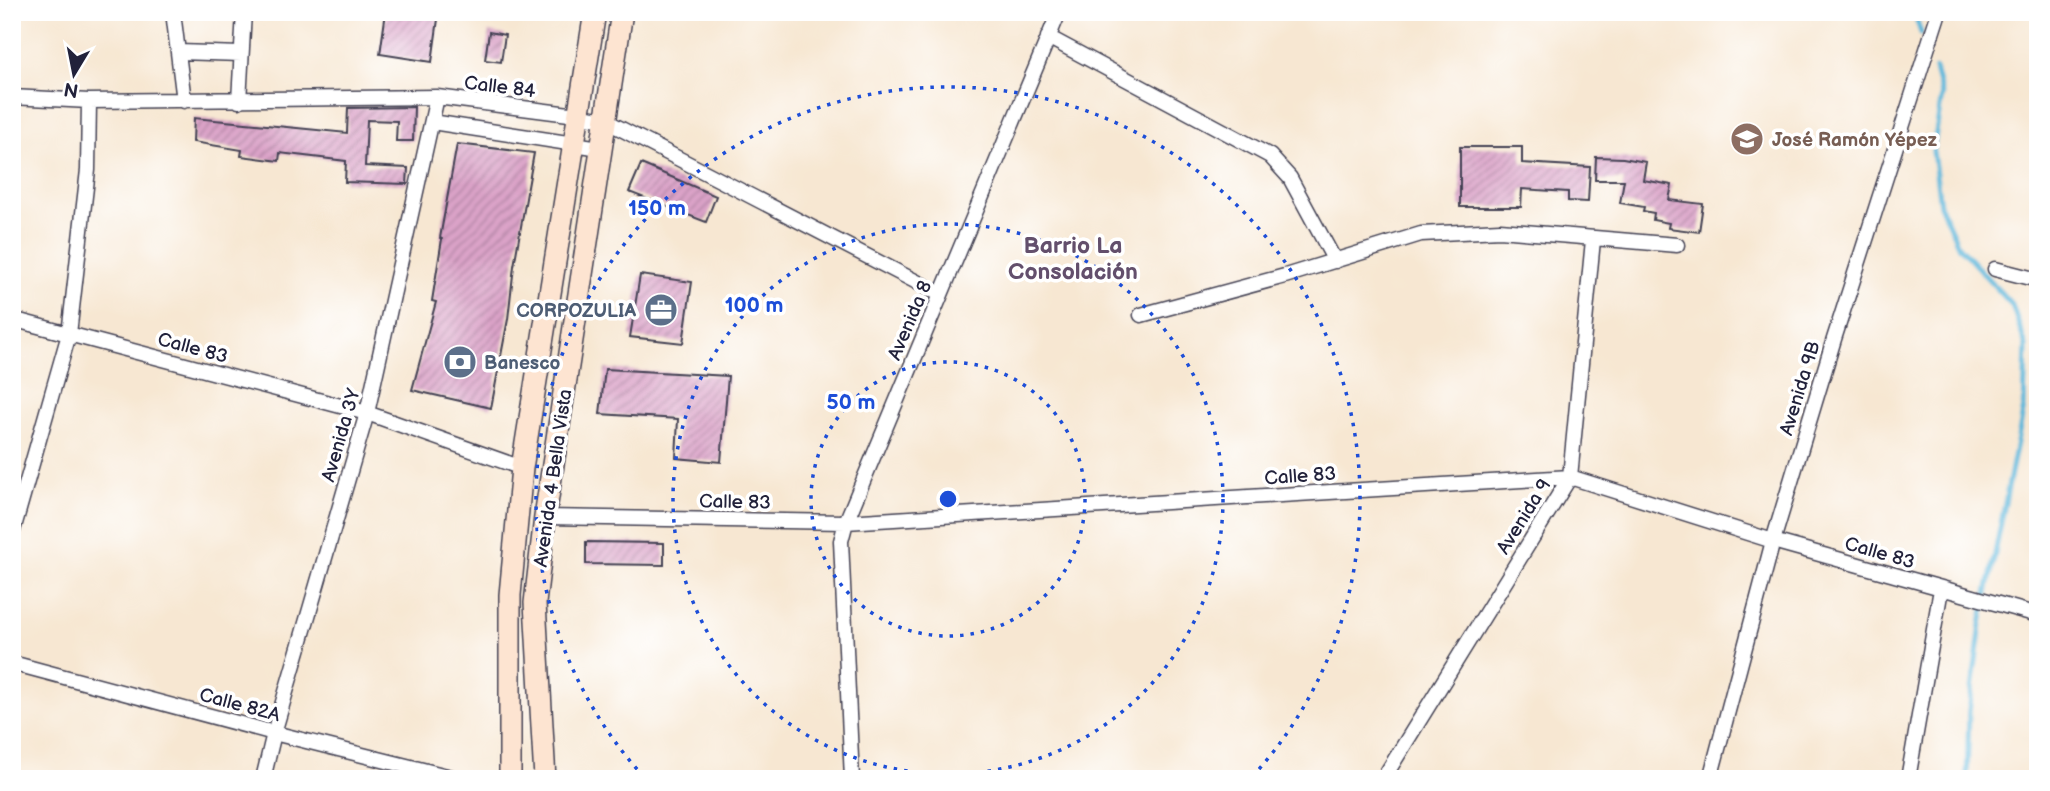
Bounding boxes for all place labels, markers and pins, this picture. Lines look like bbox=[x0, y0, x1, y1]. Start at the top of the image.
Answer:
school or university icon: José Ramón Yépez bbox=[1728, 120, 1766, 158]
place label: José Ramón Yépez bbox=[1772, 129, 1938, 152]
office icon: CORPOZULIA bbox=[642, 291, 680, 329]
place label: CORPOZULIA bbox=[516, 300, 636, 323]
bank icon: Banesco bbox=[441, 343, 479, 381]
place label: Banesco bbox=[484, 352, 561, 375]
centre of rings bbox=[936, 487, 960, 511]

